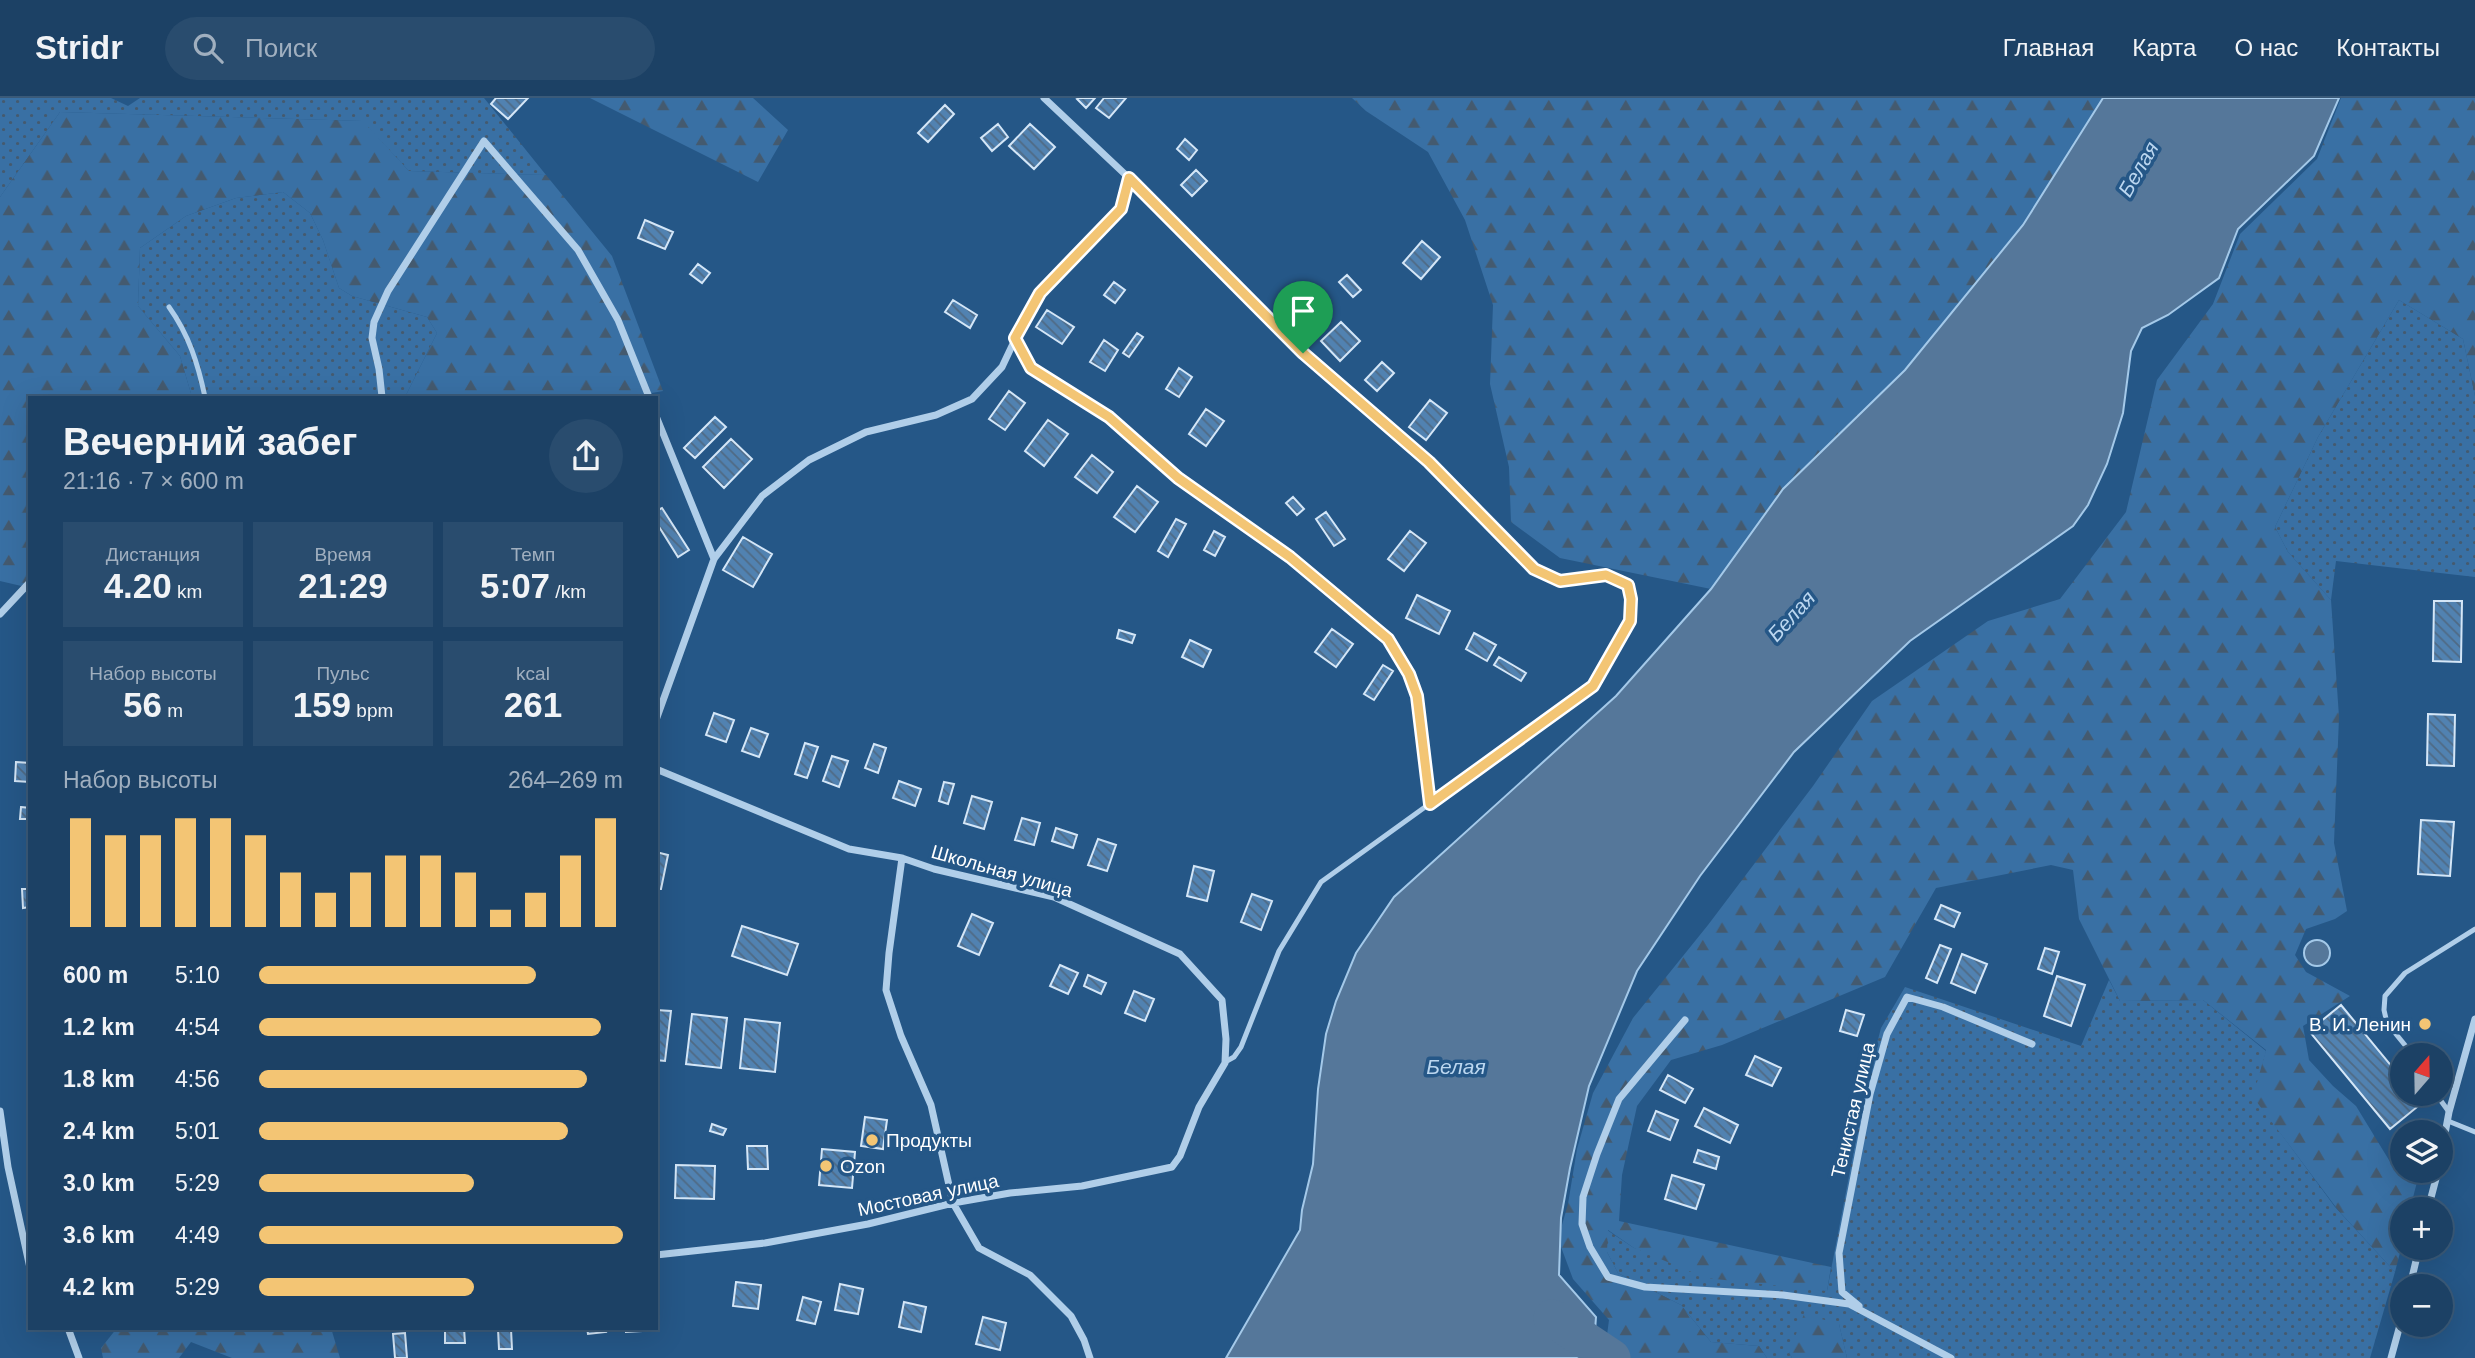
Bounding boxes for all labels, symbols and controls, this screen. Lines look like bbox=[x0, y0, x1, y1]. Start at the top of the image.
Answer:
search box bbox=[165, 17, 655, 80]
text: Stridr bbox=[35, 29, 123, 66]
icon: search bbox=[189, 29, 227, 67]
text: Поиск bbox=[245, 33, 317, 63]
text: Главная bbox=[2003, 34, 2094, 61]
text: Карта bbox=[2132, 34, 2196, 61]
text: О нас bbox=[2234, 34, 2298, 61]
text: Контакты bbox=[2336, 34, 2440, 61]
water label: Белая bbox=[2113, 138, 2163, 200]
pin bbox=[1273, 281, 1333, 353]
icon: arrive bbox=[1284, 292, 1322, 330]
button: share bbox=[549, 419, 623, 493]
text: Вечерний забег bbox=[63, 421, 357, 463]
text: 21:16 · 7 × 600 m bbox=[63, 468, 244, 494]
text: Дистанция bbox=[106, 544, 200, 565]
text: Время bbox=[314, 544, 372, 565]
text: Темп bbox=[511, 544, 555, 565]
text: 4.20 bbox=[104, 566, 172, 605]
text: 21:29 bbox=[298, 566, 388, 605]
text: 5:07 bbox=[480, 566, 550, 605]
text: km bbox=[172, 581, 202, 602]
text: /km bbox=[550, 581, 586, 602]
water label: Белая bbox=[1763, 586, 1819, 646]
text: Набор высоты bbox=[89, 663, 217, 684]
text: Пульс bbox=[316, 663, 370, 684]
text: kcal bbox=[516, 663, 550, 684]
text: 56 bbox=[123, 685, 162, 724]
text: 159 bbox=[293, 685, 351, 724]
text: 261 bbox=[504, 685, 562, 724]
text: m bbox=[162, 700, 183, 721]
text: bpm bbox=[351, 700, 393, 721]
text: Набор высоты bbox=[63, 767, 217, 793]
text: 264–269 m bbox=[508, 767, 623, 793]
street label: Школьная улица bbox=[929, 841, 1075, 901]
text: 600 m bbox=[63, 962, 128, 988]
text: 5:10 bbox=[175, 962, 220, 988]
text: 1.2 km bbox=[63, 1014, 135, 1040]
text: 4:54 bbox=[175, 1014, 220, 1040]
place label: В. И. Ленин bbox=[2309, 1014, 2411, 1035]
marker: В. И. Ленин bbox=[2417, 1016, 2433, 1032]
street label: Тенистая улица bbox=[1827, 1040, 1879, 1180]
north arrow bbox=[2390, 1043, 2454, 1106]
map controls bbox=[2390, 1043, 2453, 1337]
water label: Белая bbox=[1426, 1055, 1486, 1078]
text: 1.8 km bbox=[63, 1066, 135, 1092]
text: 4:56 bbox=[175, 1066, 220, 1092]
text: 2.4 km bbox=[63, 1118, 135, 1144]
text: 5:01 bbox=[175, 1118, 220, 1144]
button: layers bbox=[2390, 1120, 2453, 1183]
place label: Продукты bbox=[886, 1130, 972, 1151]
marker: Продукты bbox=[864, 1132, 880, 1148]
place label: Ozon bbox=[840, 1156, 885, 1177]
marker: Ozon bbox=[818, 1158, 834, 1174]
text: 3.0 km bbox=[63, 1170, 135, 1196]
text: 5:29 bbox=[175, 1170, 220, 1196]
street label: Мостовая улица bbox=[856, 1170, 1001, 1220]
button: + bbox=[2390, 1197, 2453, 1260]
text: 3.6 km bbox=[63, 1222, 135, 1248]
text: 4:49 bbox=[175, 1222, 220, 1248]
text: 4.2 km bbox=[63, 1274, 135, 1300]
text: 5:29 bbox=[175, 1274, 220, 1300]
button: − bbox=[2390, 1274, 2453, 1337]

